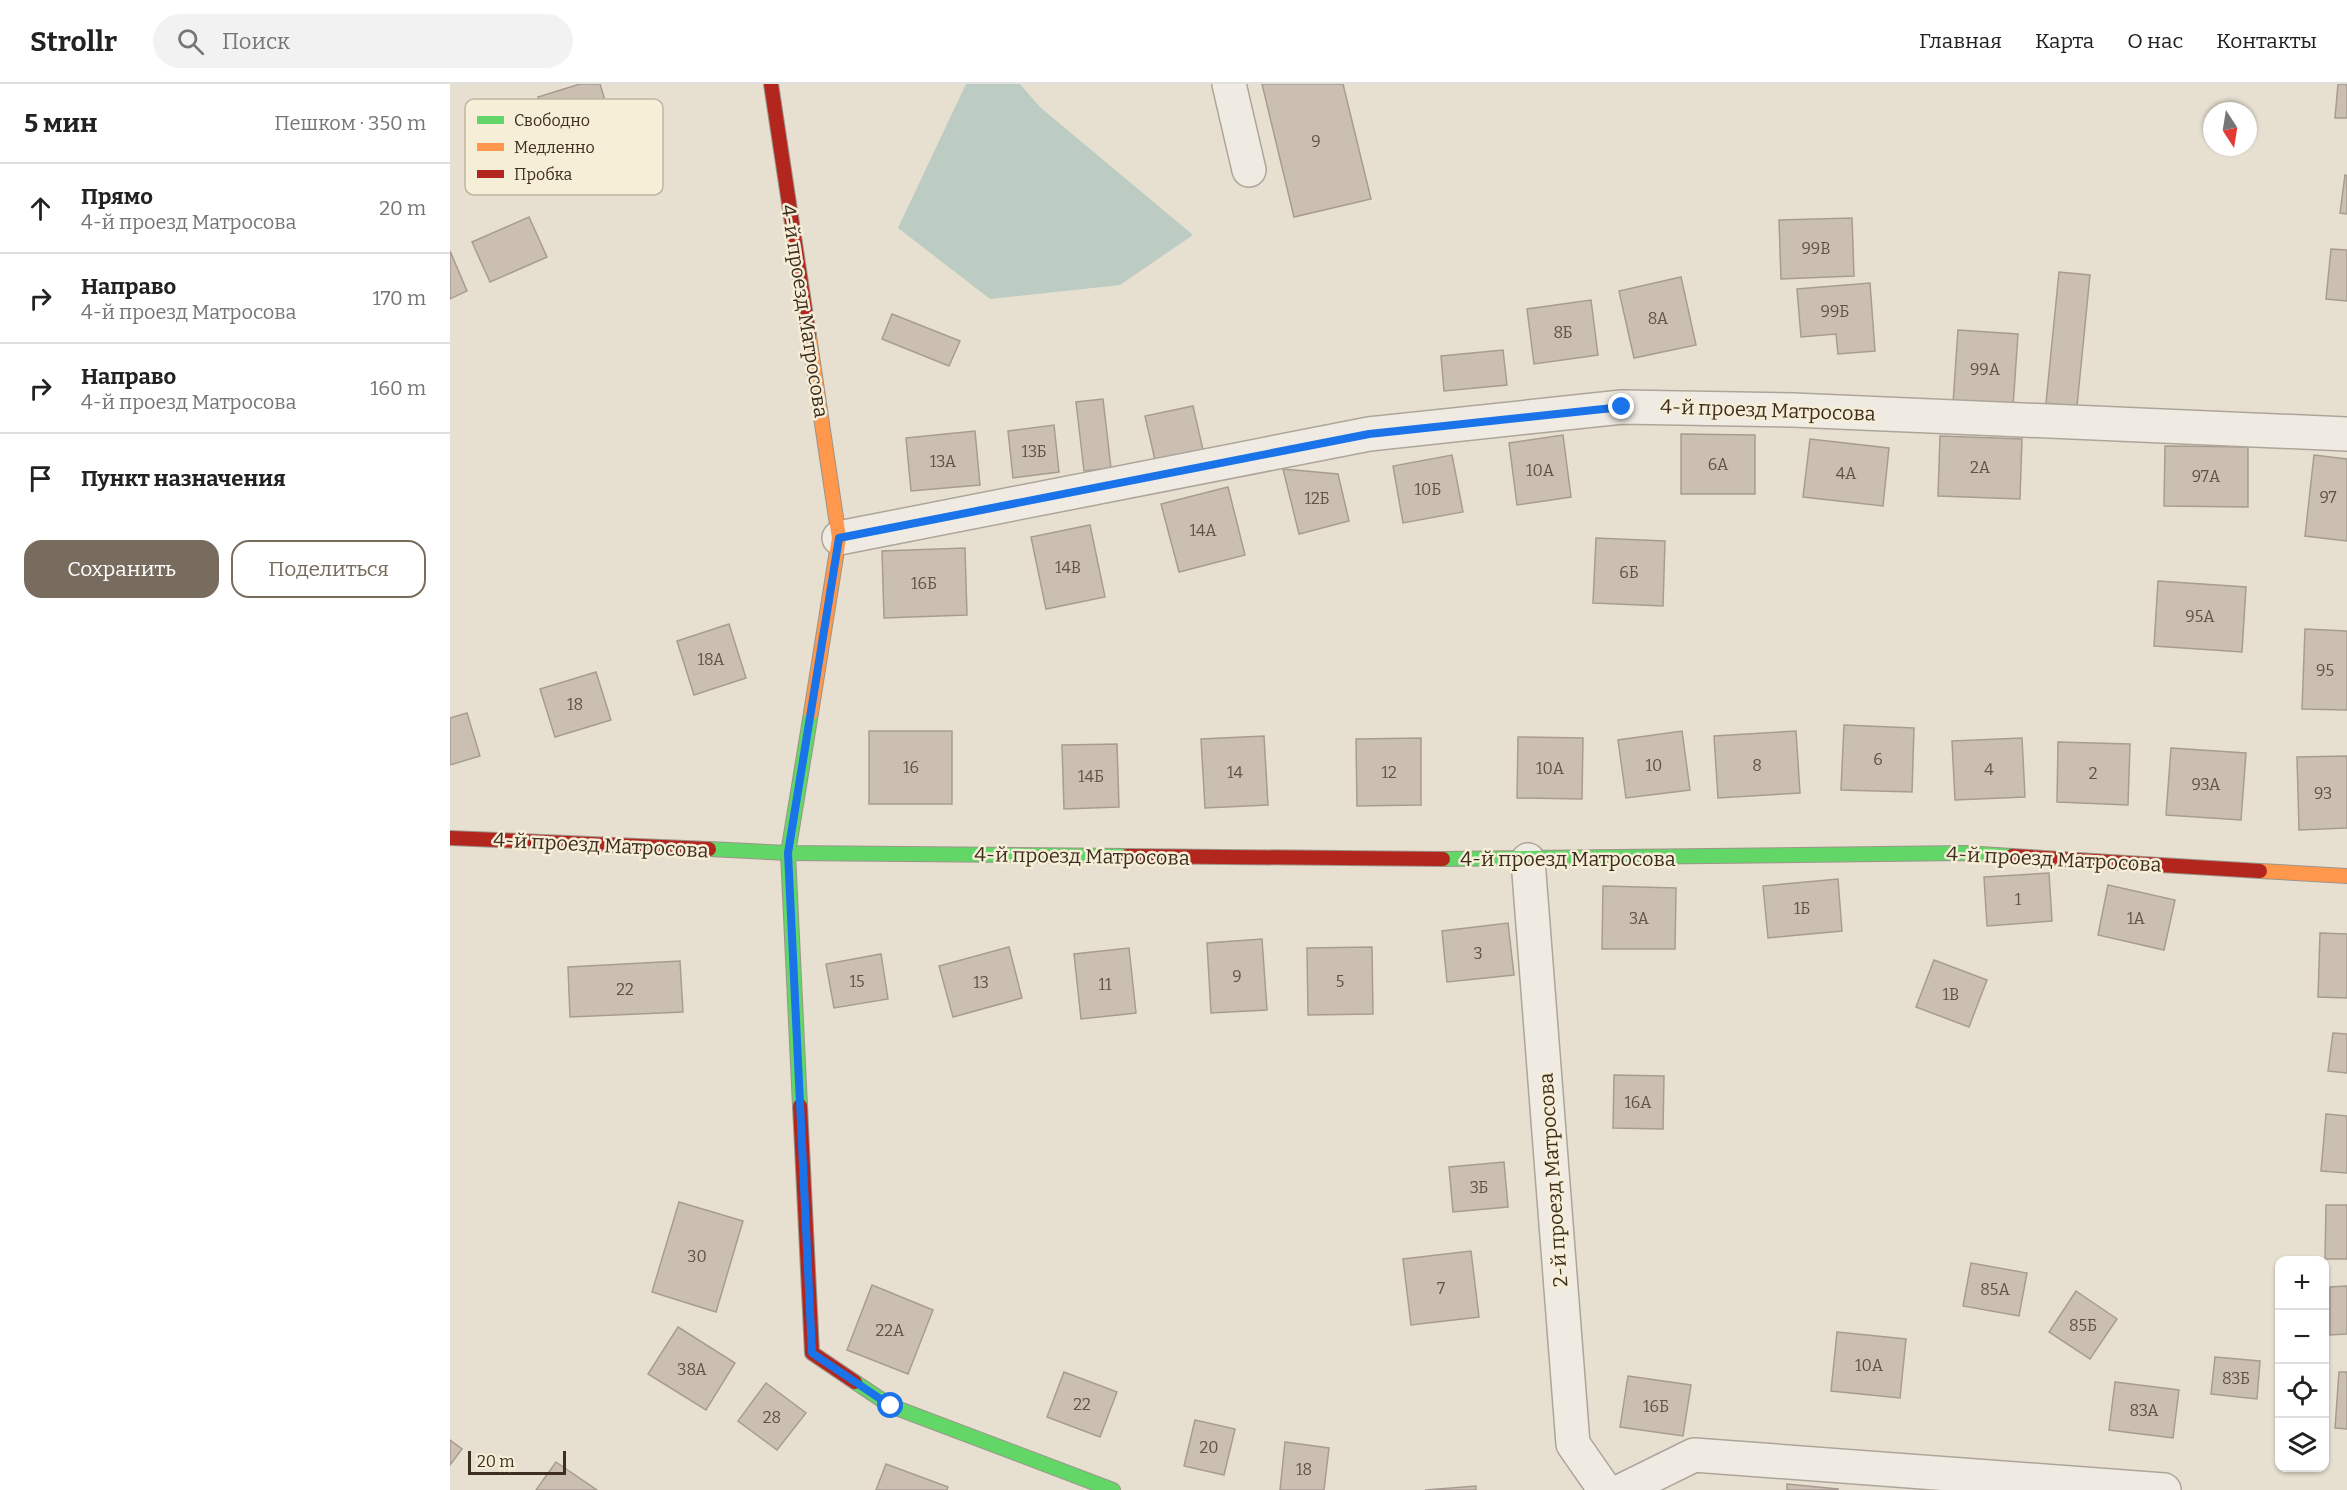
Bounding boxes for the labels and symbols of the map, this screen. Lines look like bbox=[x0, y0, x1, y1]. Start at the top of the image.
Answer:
legend bbox=[465, 99, 663, 195]
north arrow bbox=[2203, 102, 2257, 156]
text: Свободно bbox=[514, 111, 590, 130]
house number: 9 bbox=[1311, 132, 1321, 151]
text: Медленно bbox=[514, 138, 595, 157]
text: Пробка bbox=[514, 165, 573, 184]
street label: 4-й проезд Матросова bbox=[776, 203, 834, 419]
house number: 99В bbox=[1801, 239, 1831, 258]
house number: 99Б bbox=[1821, 302, 1849, 321]
house number: 8А bbox=[1648, 309, 1669, 328]
house number: 8Б bbox=[1553, 323, 1573, 342]
house number: 99А bbox=[1970, 360, 2001, 379]
route end bbox=[1608, 393, 1634, 419]
street label: 4-й проезд Матросова bbox=[1660, 394, 1876, 426]
house number: 13Б bbox=[1021, 442, 1047, 461]
house number: 13А bbox=[930, 452, 957, 471]
house number: 6А bbox=[1708, 455, 1729, 474]
house number: 2А bbox=[1970, 458, 1991, 477]
house number: 10А bbox=[1526, 461, 1555, 480]
house number: 4А bbox=[1836, 464, 1857, 483]
house number: 97А bbox=[2192, 467, 2221, 486]
house number: 10Б bbox=[1415, 480, 1441, 499]
house number: 97 bbox=[2319, 488, 2337, 507]
house number: 12Б bbox=[1304, 489, 1330, 508]
house number: 14А bbox=[1189, 521, 1217, 540]
house number: 14В bbox=[1055, 558, 1081, 577]
house number: 6Б bbox=[1619, 563, 1639, 582]
house number: 16Б bbox=[911, 574, 937, 593]
house number: 95А bbox=[2185, 607, 2215, 626]
house number: 18А bbox=[698, 650, 725, 669]
house number: 95 bbox=[2316, 661, 2334, 680]
house number: 18 bbox=[567, 695, 583, 714]
house number: 6 bbox=[1873, 750, 1883, 769]
house number: 10 bbox=[1646, 756, 1662, 775]
house number: 8 bbox=[1752, 756, 1762, 775]
house number: 16 bbox=[903, 758, 919, 777]
house number: 10А bbox=[1536, 759, 1565, 778]
house number: 4 bbox=[1984, 760, 1994, 779]
house number: 14 bbox=[1227, 763, 1244, 782]
house number: 12 bbox=[1381, 763, 1397, 782]
house number: 2 bbox=[2089, 764, 2097, 783]
house number: 14Б bbox=[1078, 767, 1104, 786]
house number: 93А bbox=[2192, 775, 2221, 794]
house number: 93 bbox=[2314, 784, 2332, 803]
street label: 4-й проезд Матросова bbox=[493, 827, 709, 863]
street label: 4-й проезд Матросова bbox=[1946, 841, 2162, 877]
street label: 4-й проезд Матросова bbox=[974, 842, 1190, 870]
street label: 4-й проезд Матросова bbox=[1460, 847, 1676, 871]
house number: 1 bbox=[2015, 890, 2022, 909]
house number: 1Б bbox=[1794, 899, 1810, 918]
house number: 3А bbox=[1629, 909, 1650, 928]
house number: 1А bbox=[2127, 909, 2146, 928]
house number: 3 bbox=[1473, 944, 1483, 963]
house number: 9 bbox=[1232, 967, 1242, 986]
house number: 15 bbox=[849, 972, 865, 991]
house number: 5 bbox=[1336, 972, 1344, 991]
house number: 13 bbox=[973, 973, 989, 992]
house number: 11 bbox=[1099, 975, 1112, 994]
house number: 22 bbox=[616, 980, 634, 999]
house number: 1В bbox=[1943, 985, 1959, 1004]
street label: 2-й проезд Матросова bbox=[1534, 1072, 1572, 1288]
house number: 16А bbox=[1624, 1093, 1652, 1112]
house number: 3Б bbox=[1470, 1178, 1488, 1197]
house number: 30 bbox=[687, 1247, 707, 1266]
house number: 7 bbox=[1437, 1279, 1445, 1298]
house number: 85А bbox=[1980, 1280, 2010, 1299]
house number: 85Б bbox=[2069, 1316, 2097, 1335]
house number: 22А bbox=[876, 1321, 905, 1340]
house number: 10А bbox=[1855, 1356, 1884, 1375]
house number: 38А bbox=[677, 1360, 707, 1379]
house number: 83Б bbox=[2222, 1369, 2250, 1388]
route start bbox=[877, 1392, 903, 1418]
house number: 22 bbox=[1073, 1395, 1091, 1414]
house number: 16Б bbox=[1643, 1397, 1669, 1416]
house number: 83А bbox=[2129, 1401, 2159, 1420]
house number: 28 bbox=[763, 1408, 781, 1427]
house number: 20 bbox=[1200, 1438, 1218, 1457]
scale bar bbox=[468, 1448, 566, 1476]
house number: 18 bbox=[1296, 1460, 1312, 1479]

